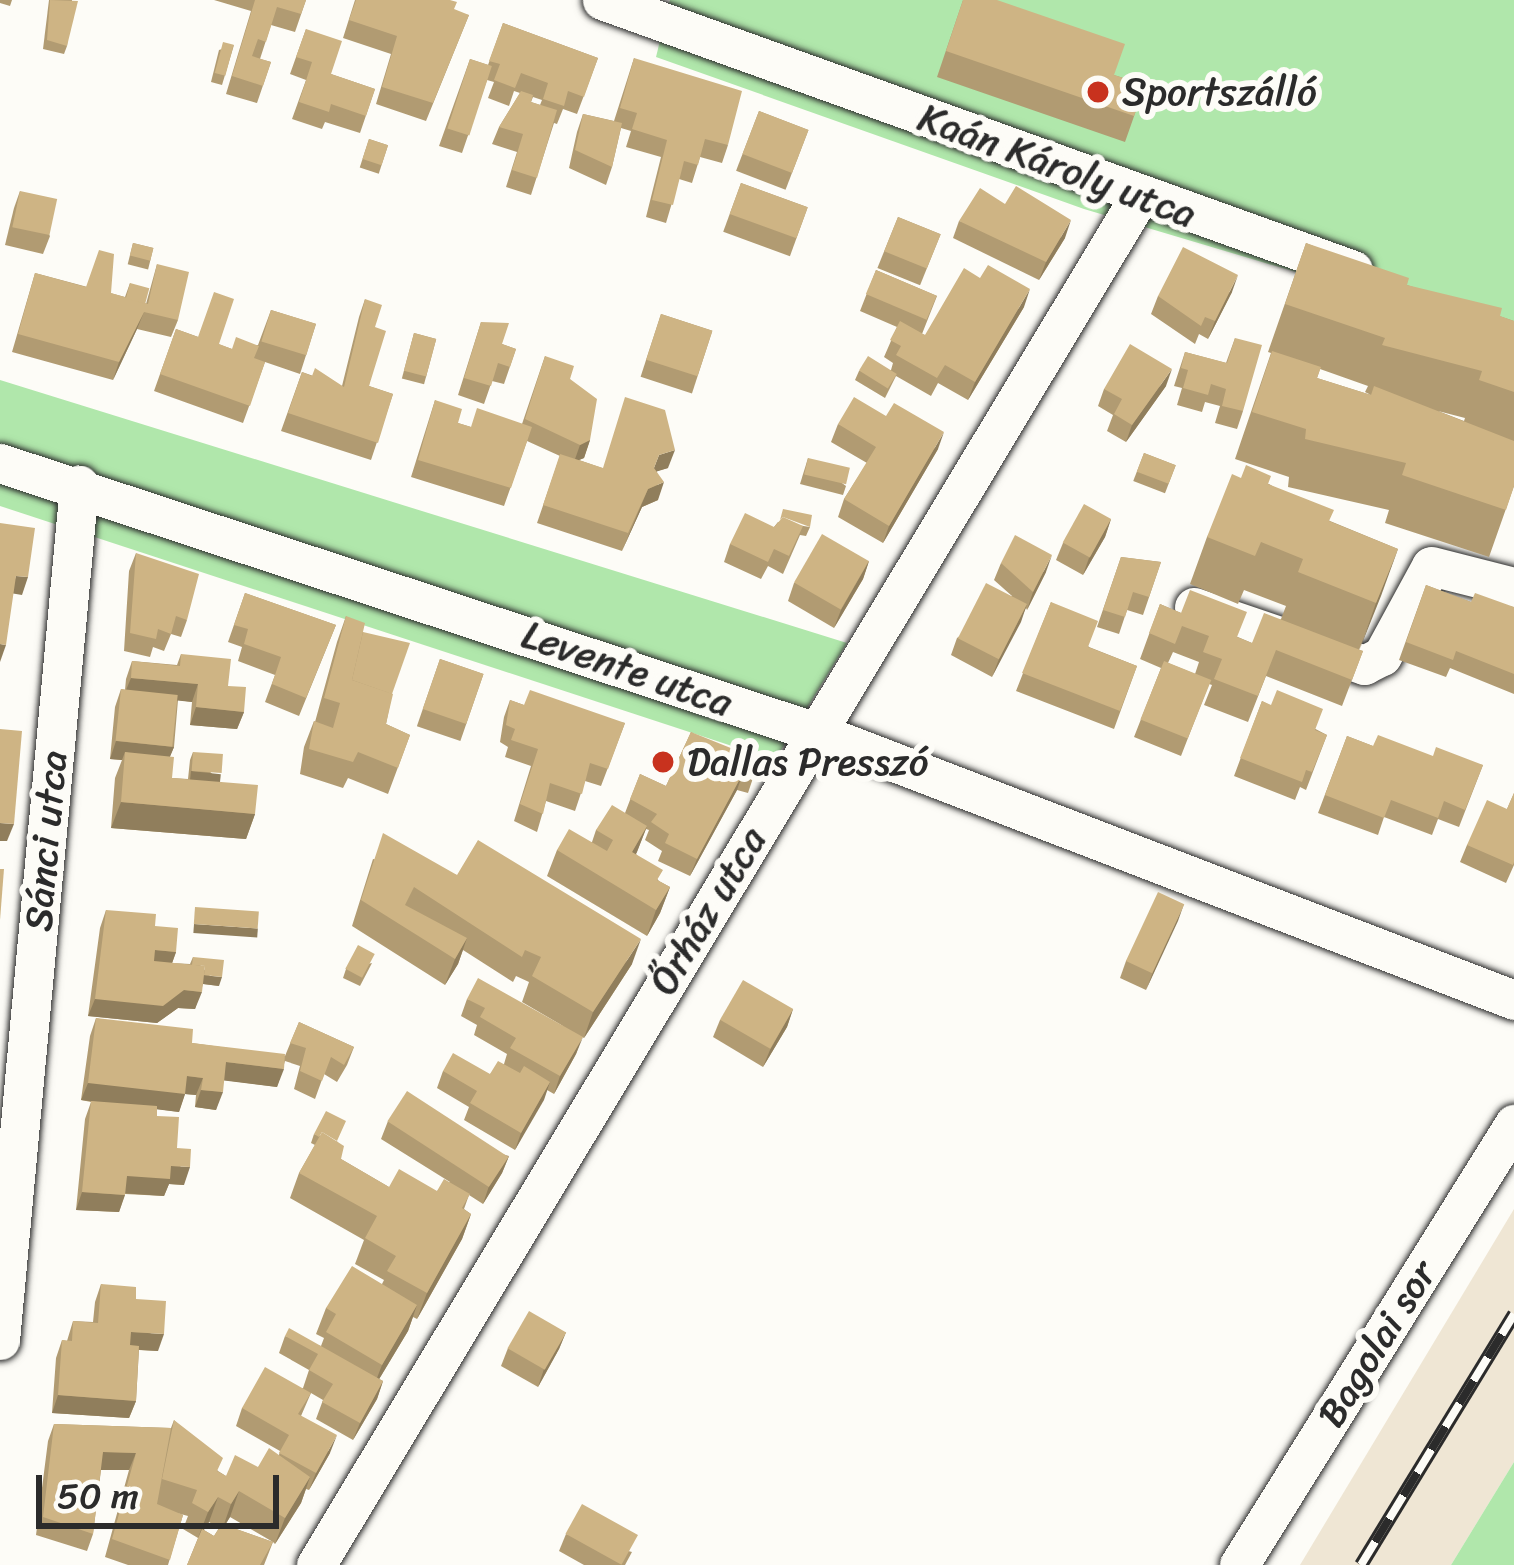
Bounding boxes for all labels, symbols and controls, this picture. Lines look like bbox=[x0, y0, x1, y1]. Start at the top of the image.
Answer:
place label: Sportszálló bbox=[1122, 69, 1317, 115]
marker: Sportszálló bbox=[1085, 79, 1111, 105]
street label: Kaán Károly utca bbox=[912, 94, 1202, 238]
street label: Levente utca bbox=[516, 611, 738, 727]
place label: Dallas Presszó bbox=[687, 739, 930, 785]
street label: Sánci utca bbox=[15, 748, 77, 934]
marker: Dallas Presszó bbox=[650, 749, 676, 775]
street label: Őrház utca bbox=[640, 819, 776, 1003]
street label: Bagolai sor bbox=[1307, 1251, 1447, 1437]
scale bar bbox=[42, 1451, 285, 1525]
text: 50 m bbox=[57, 1464, 139, 1528]

